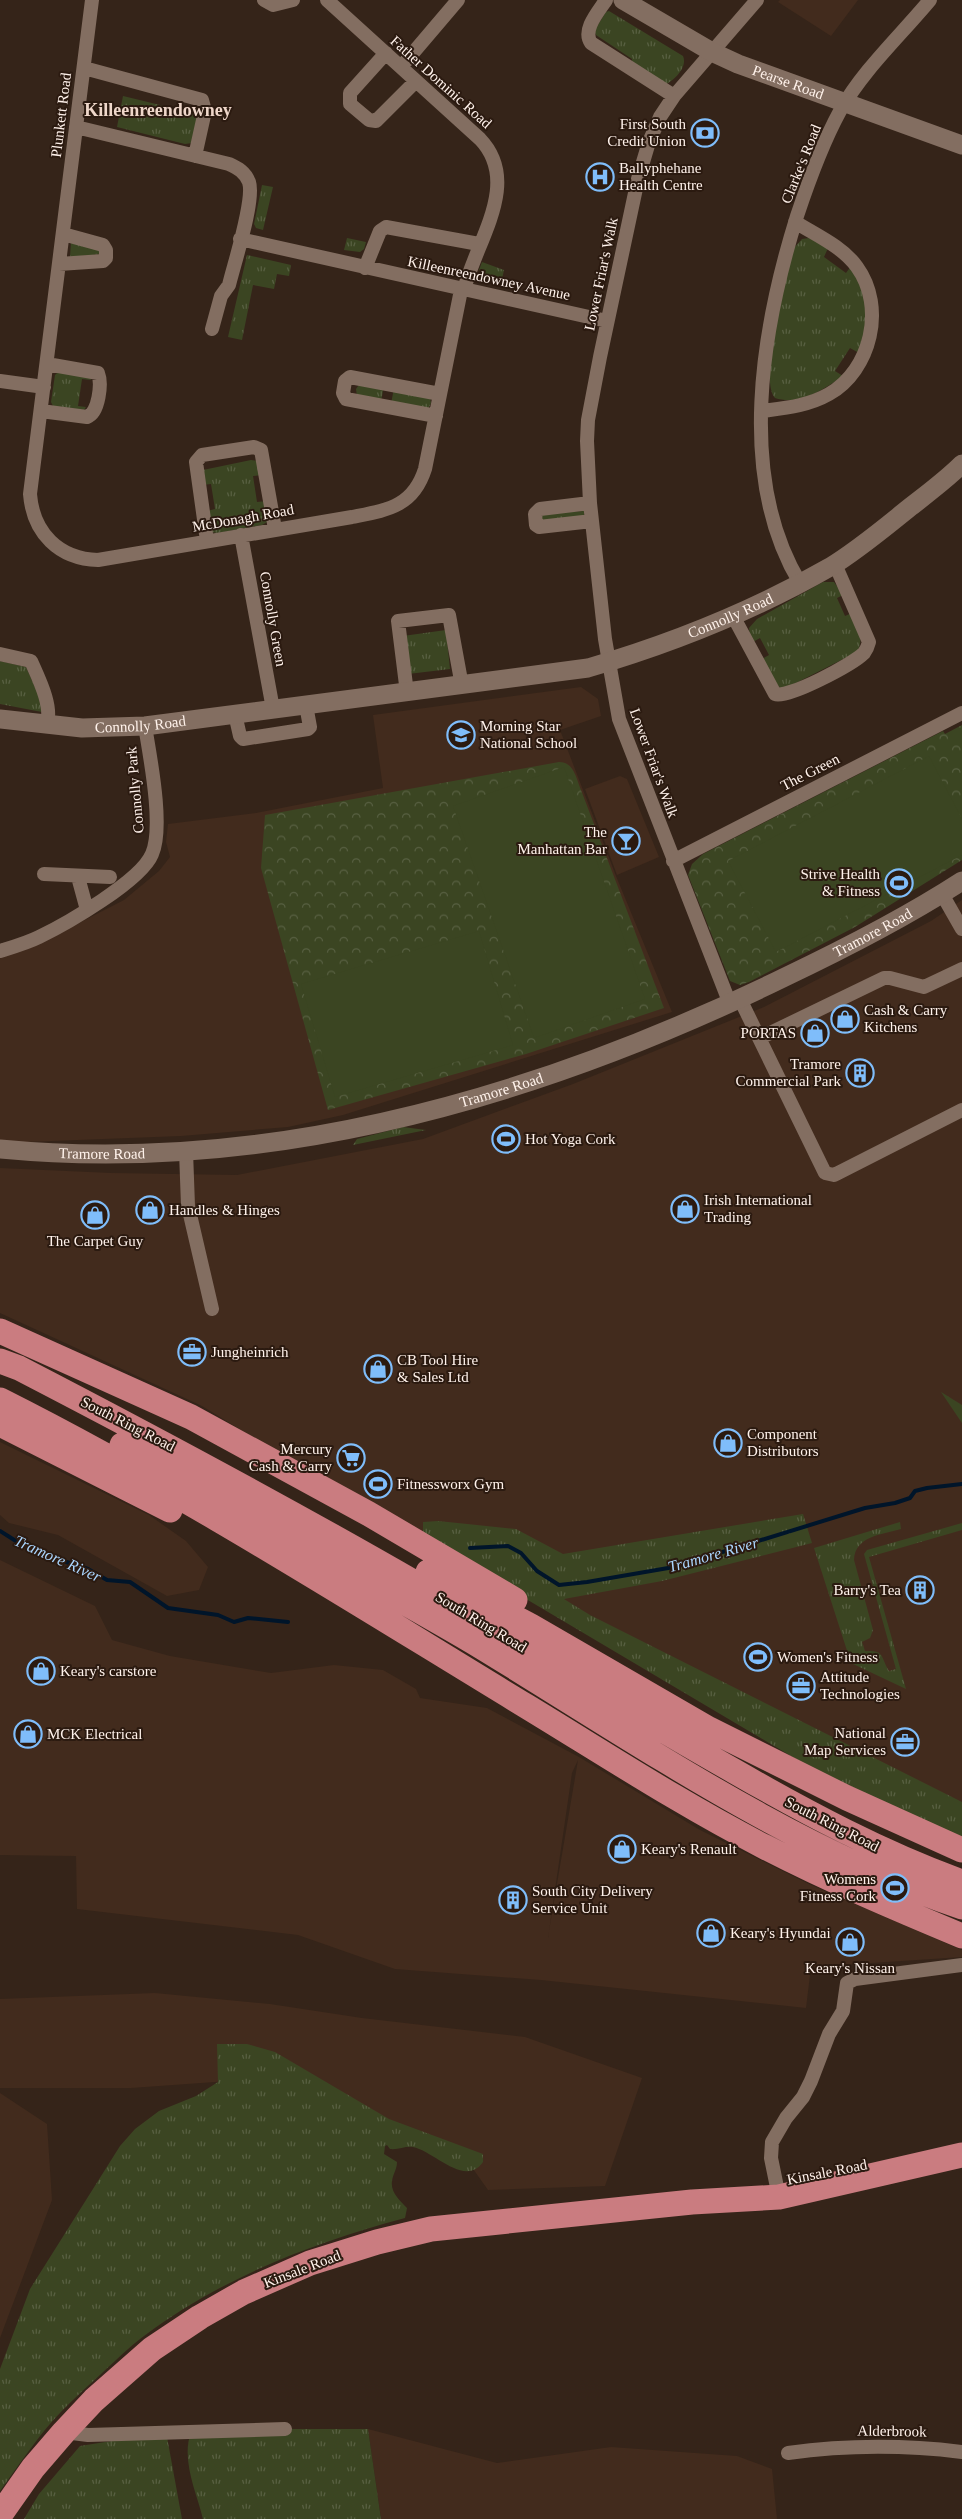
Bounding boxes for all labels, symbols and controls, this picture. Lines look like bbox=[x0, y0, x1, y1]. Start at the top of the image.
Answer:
street label: Father Dominic Road bbox=[387, 33, 495, 132]
street label: Pearse Road bbox=[750, 62, 826, 103]
street label: Plunkett Road bbox=[48, 71, 74, 158]
district label: Killeenreendowney bbox=[84, 100, 232, 120]
place label: First South Credit Union bbox=[607, 116, 686, 149]
bank icon: First South Credit Union bbox=[690, 118, 720, 148]
street label: Clarke's Road bbox=[778, 122, 824, 206]
place label: Ballyphehane Health Centre bbox=[619, 160, 703, 193]
hospital icon: Ballyphehane Health Centre bbox=[585, 162, 615, 192]
street label: Lower Friar's Walk bbox=[581, 215, 621, 332]
street label: Killeenreendowney Avenue bbox=[406, 253, 572, 303]
street label: McDonagh Road bbox=[191, 501, 296, 535]
street label: Connolly Green bbox=[257, 570, 289, 668]
street label: Connolly Road bbox=[685, 590, 776, 641]
street label: Lower Friar's Walk bbox=[627, 706, 681, 820]
street label: Connolly Road bbox=[95, 713, 187, 736]
place label: Morning Star National School bbox=[480, 718, 577, 751]
school or university icon: Morning Star National School bbox=[446, 720, 476, 750]
street label: Connolly Park bbox=[123, 745, 147, 834]
street label: The Green bbox=[778, 750, 842, 794]
place label: The Manhattan Bar bbox=[517, 824, 607, 857]
bar icon: The Manhattan Bar bbox=[611, 826, 641, 856]
place label: Strive Health & Fitness bbox=[800, 866, 880, 899]
sports icon: Strive Health & Fitness bbox=[884, 868, 914, 898]
street label: Tramore Road bbox=[831, 905, 915, 960]
place label: Cash & Carry Kitchens bbox=[864, 1002, 948, 1035]
shop icon: Cash & Carry Kitchens bbox=[830, 1004, 860, 1034]
shop icon: PORTAS bbox=[800, 1018, 830, 1048]
place label: PORTAS bbox=[741, 1025, 796, 1041]
place label: Tramore Commercial Park bbox=[736, 1056, 841, 1089]
building icon: Tramore Commercial Park bbox=[845, 1058, 875, 1088]
street label: Tramore Road bbox=[458, 1070, 546, 1110]
sports icon: Hot Yoga Cork bbox=[491, 1124, 521, 1154]
place label: Hot Yoga Cork bbox=[525, 1131, 616, 1147]
street label: Tramore Road bbox=[58, 1145, 146, 1162]
place label: Irish International Trading bbox=[704, 1192, 812, 1225]
shop icon: Irish International Trading bbox=[670, 1194, 700, 1224]
shop icon: Handles & Hinges bbox=[135, 1195, 165, 1225]
shop icon: The Carpet Guy bbox=[80, 1200, 110, 1230]
place label: Handles & Hinges bbox=[169, 1202, 280, 1218]
place label: The Carpet Guy bbox=[47, 1233, 144, 1249]
office icon: Jungheinrich bbox=[177, 1337, 207, 1367]
place label: Jungheinrich bbox=[211, 1344, 289, 1360]
place label: CB Tool Hire & Sales Ltd bbox=[397, 1352, 479, 1385]
shop icon: CB Tool Hire & Sales Ltd bbox=[363, 1354, 393, 1384]
street label: South Ring Road bbox=[78, 1393, 178, 1455]
place label: Component Distributors bbox=[747, 1426, 819, 1459]
shop icon: Component Distributors bbox=[713, 1428, 743, 1458]
place label: Mercury Cash & Carry bbox=[249, 1441, 332, 1474]
supermarket icon: Mercury Cash & Carry bbox=[336, 1443, 366, 1473]
sports icon: Fitnessworx Gym bbox=[363, 1469, 393, 1499]
place label: Fitnessworx Gym bbox=[397, 1476, 504, 1492]
water label: Tramore River bbox=[12, 1532, 105, 1585]
water label: Tramore River bbox=[666, 1533, 761, 1575]
building icon: Barry's Tea bbox=[905, 1575, 935, 1605]
place label: Barry's Tea bbox=[833, 1582, 901, 1598]
street label: South Ring Road bbox=[433, 1589, 530, 1656]
sports icon: Women's Fitness bbox=[743, 1642, 773, 1672]
place label: Women's Fitness bbox=[777, 1649, 878, 1665]
shop icon: Keary's carstore bbox=[26, 1656, 56, 1686]
place label: Keary's carstore bbox=[60, 1663, 157, 1679]
place label: Attitude Technologies bbox=[820, 1669, 900, 1702]
office icon: Attitude Technologies bbox=[786, 1671, 816, 1701]
shop icon: MCK Electrical bbox=[13, 1719, 43, 1749]
place label: National Map Services bbox=[804, 1725, 886, 1758]
place label: MCK Electrical bbox=[47, 1726, 142, 1742]
office icon: National Map Services bbox=[890, 1727, 920, 1757]
street label: South Ring Road bbox=[782, 1793, 882, 1855]
shop icon: Keary's Renault bbox=[607, 1834, 637, 1864]
place label: Keary's Renault bbox=[641, 1841, 737, 1857]
place label: Womens Fitness Cork bbox=[800, 1871, 876, 1904]
sports icon: Womens Fitness Cork bbox=[880, 1873, 910, 1903]
place label: South City Delivery Service Unit bbox=[532, 1883, 653, 1916]
building icon: South City Delivery Service Unit bbox=[498, 1885, 528, 1915]
shop icon: Keary's Hyundai bbox=[696, 1918, 726, 1948]
place label: Keary's Hyundai bbox=[730, 1925, 831, 1941]
shop icon: Keary's Nissan bbox=[835, 1927, 865, 1957]
place label: Keary's Nissan bbox=[805, 1960, 895, 1976]
street label: Kinsale Road bbox=[786, 2156, 869, 2188]
street label: Kinsale Road bbox=[261, 2247, 343, 2291]
street label: Alderbrook bbox=[857, 2422, 927, 2440]

